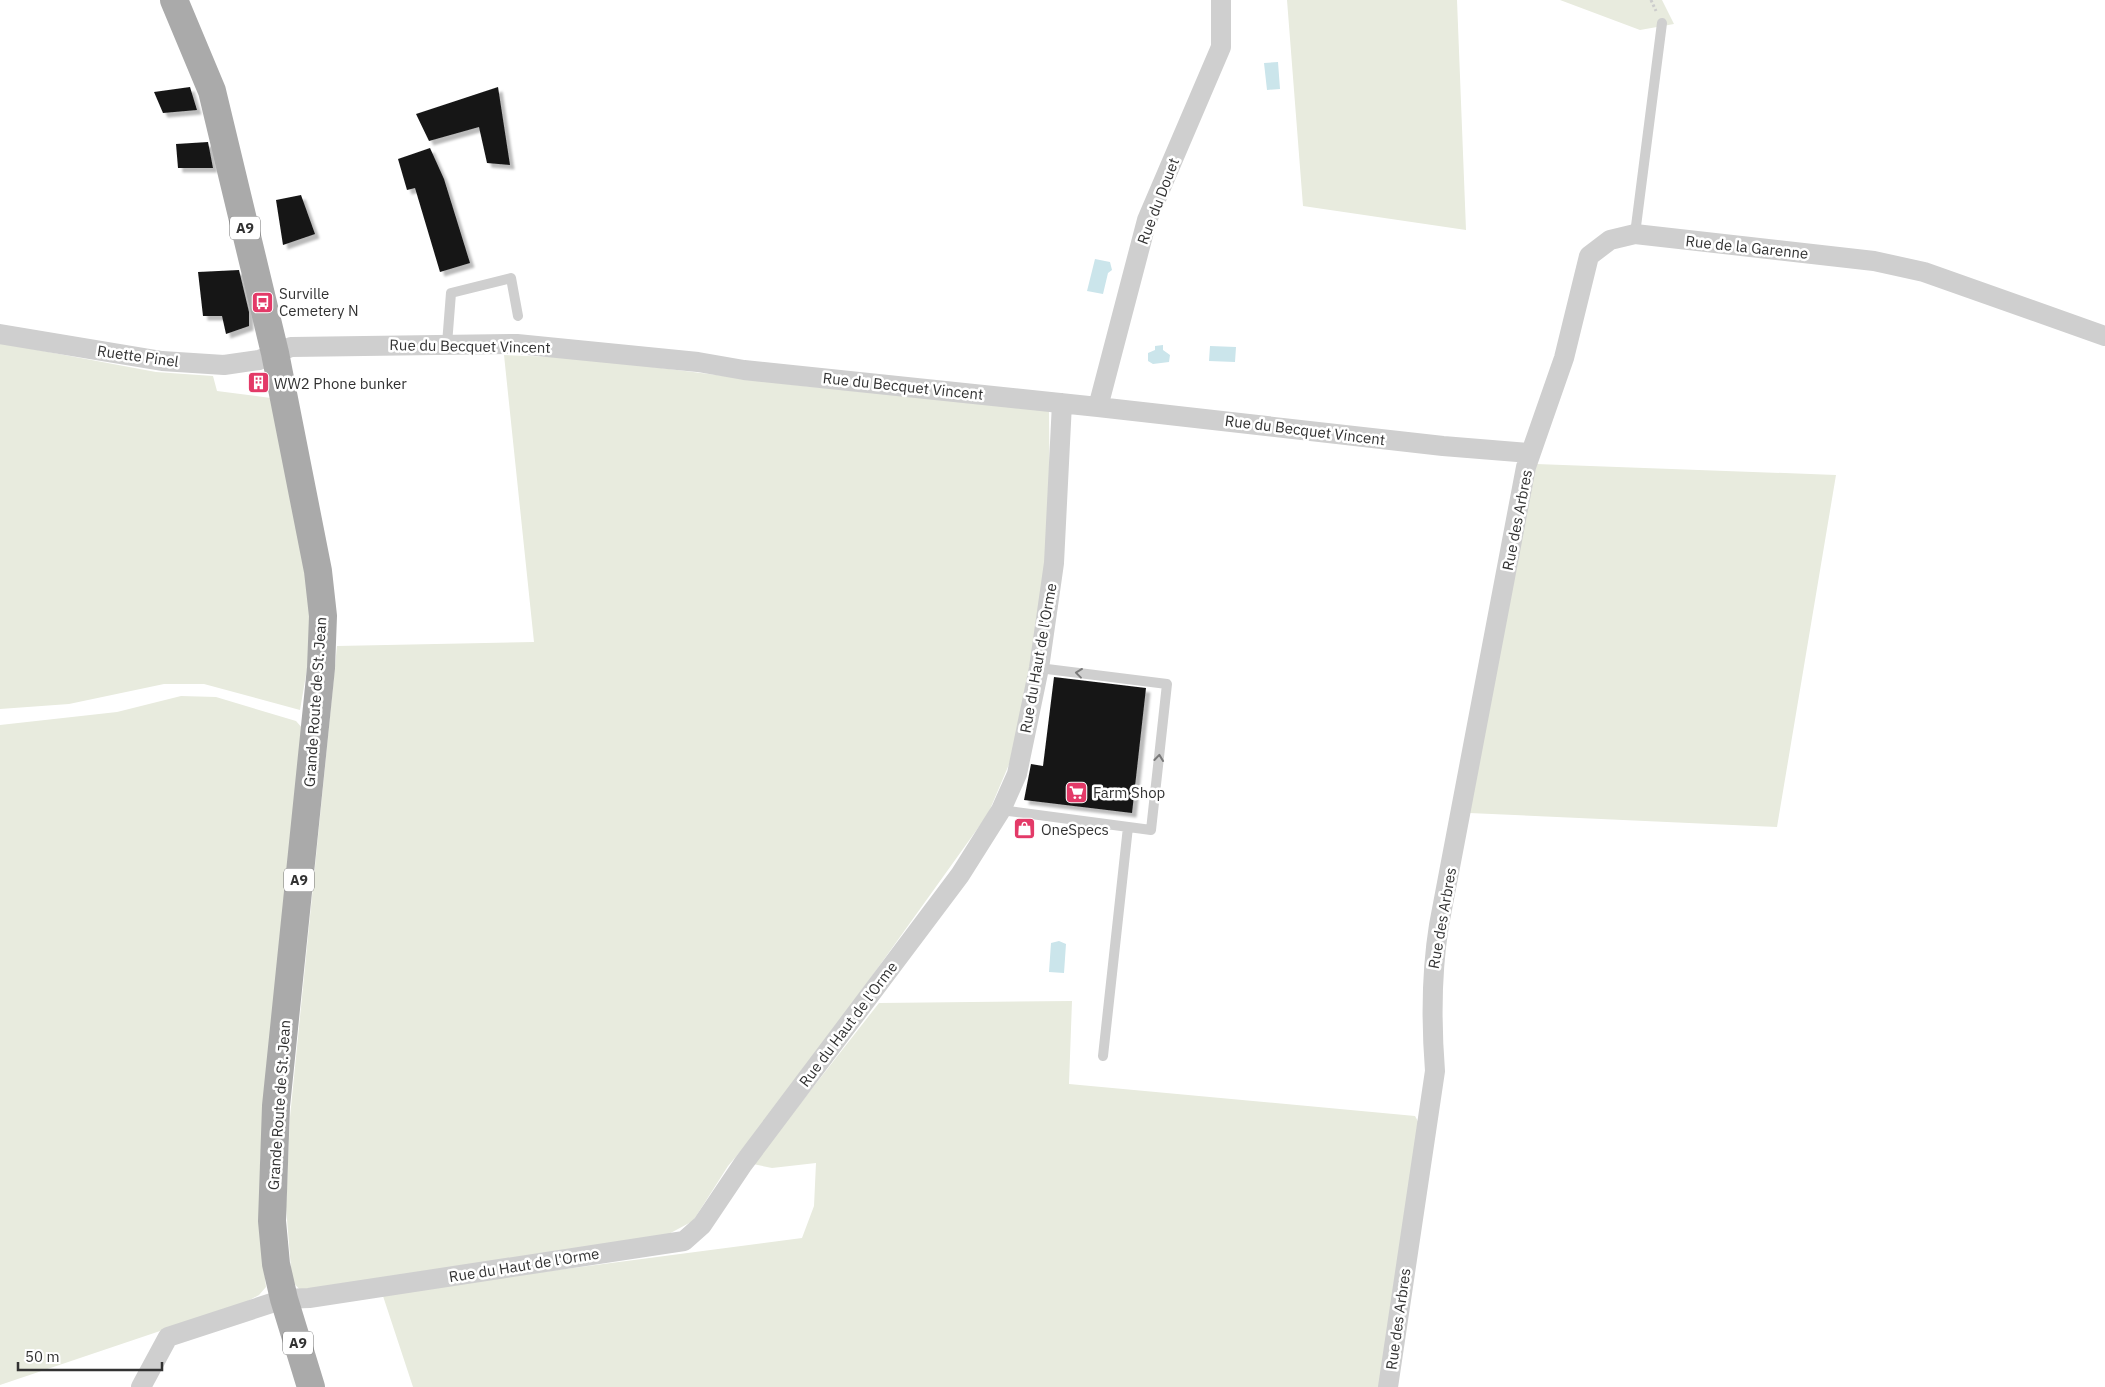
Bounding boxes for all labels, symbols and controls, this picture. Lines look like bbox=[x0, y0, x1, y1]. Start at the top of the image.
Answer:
street label: Rue du Douet bbox=[1133, 155, 1183, 247]
road number: A9 bbox=[230, 217, 260, 240]
street label: Rue de la Garenne bbox=[1685, 231, 1809, 263]
place label: Surville Cemetery N bbox=[279, 284, 359, 320]
bus stop icon: Surville Cemetery N bbox=[251, 290, 275, 314]
street label: Rue du Becquet Vincent bbox=[389, 335, 551, 357]
street label: Ruette Pinel bbox=[96, 341, 180, 371]
street label: Rue du Becquet Vincent bbox=[822, 368, 984, 404]
building icon: WW2 Phone bunker bbox=[246, 371, 270, 395]
place label: WW2 Phone bunker bbox=[274, 374, 407, 393]
street label: Rue du Becquet Vincent bbox=[1224, 411, 1386, 449]
street label: Rue des Arbres bbox=[1498, 468, 1536, 572]
street label: Rue du Haut de l'Orme bbox=[1015, 581, 1061, 735]
street label: Grande Route de St. Jean bbox=[300, 616, 330, 788]
one-way arrow bbox=[1075, 668, 1083, 679]
one-way arrow bbox=[1153, 754, 1164, 762]
supermarket icon: Farm Shop bbox=[1065, 780, 1089, 804]
place label: Farm Shop bbox=[1093, 783, 1165, 802]
shop icon: OneSpecs bbox=[1013, 817, 1037, 841]
place label: OneSpecs bbox=[1041, 820, 1109, 839]
street label: Rue des Arbres bbox=[1424, 866, 1460, 970]
road number: A9 bbox=[284, 868, 314, 892]
street label: Rue du Haut de l'Orme bbox=[795, 958, 901, 1090]
street label: Grande Route de St. Jean bbox=[264, 1019, 294, 1191]
street label: Rue du Haut de l'Orme bbox=[447, 1244, 601, 1286]
street label: Rue des Arbres bbox=[1381, 1267, 1415, 1371]
road number: A9 bbox=[283, 1332, 313, 1355]
scale bar bbox=[18, 1340, 161, 1372]
text: 50 m bbox=[25, 1347, 60, 1366]

